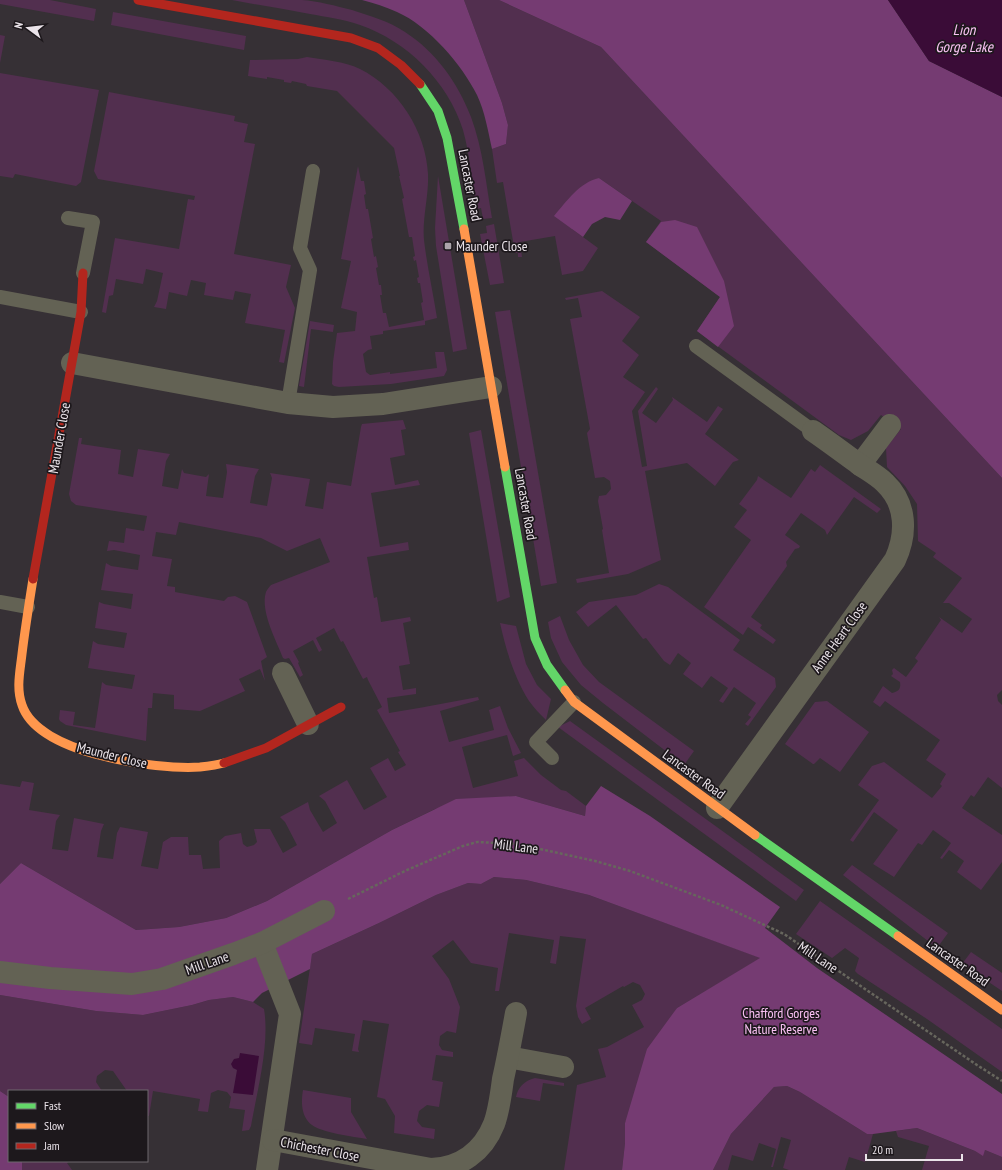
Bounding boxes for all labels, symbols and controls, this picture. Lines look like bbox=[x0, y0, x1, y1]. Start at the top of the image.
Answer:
north arrow bbox=[8, 8, 48, 48]
water label: Lion Gorge Lake bbox=[935, 20, 994, 56]
text: N bbox=[11, 21, 26, 30]
street label: Lancaster Road bbox=[454, 148, 486, 222]
place label: Maunder Close bbox=[456, 237, 528, 255]
marker: Maunder Close bbox=[443, 241, 453, 251]
street label: Maunder Close bbox=[44, 401, 74, 475]
street label: Lancaster Road bbox=[511, 467, 541, 541]
street label: Anne Heart Close bbox=[807, 598, 871, 676]
street label: Maunder Close bbox=[75, 738, 149, 772]
street label: Lancaster Road bbox=[659, 745, 729, 803]
street label: Mill Lane bbox=[493, 834, 539, 858]
street label: Lancaster Road bbox=[923, 934, 993, 990]
street label: Mill Lane bbox=[794, 937, 842, 977]
street label: Mill Lane bbox=[183, 947, 231, 979]
park label: Chafford Gorges Nature Reserve bbox=[742, 1004, 820, 1038]
legend bbox=[8, 1090, 148, 1162]
text: Fast bbox=[44, 1098, 62, 1113]
text: Slow bbox=[44, 1118, 65, 1133]
street label: Chichester Close bbox=[279, 1133, 361, 1165]
scale bar bbox=[866, 1136, 962, 1162]
text: Jam bbox=[43, 1138, 60, 1153]
text: 20 m bbox=[872, 1142, 893, 1157]

